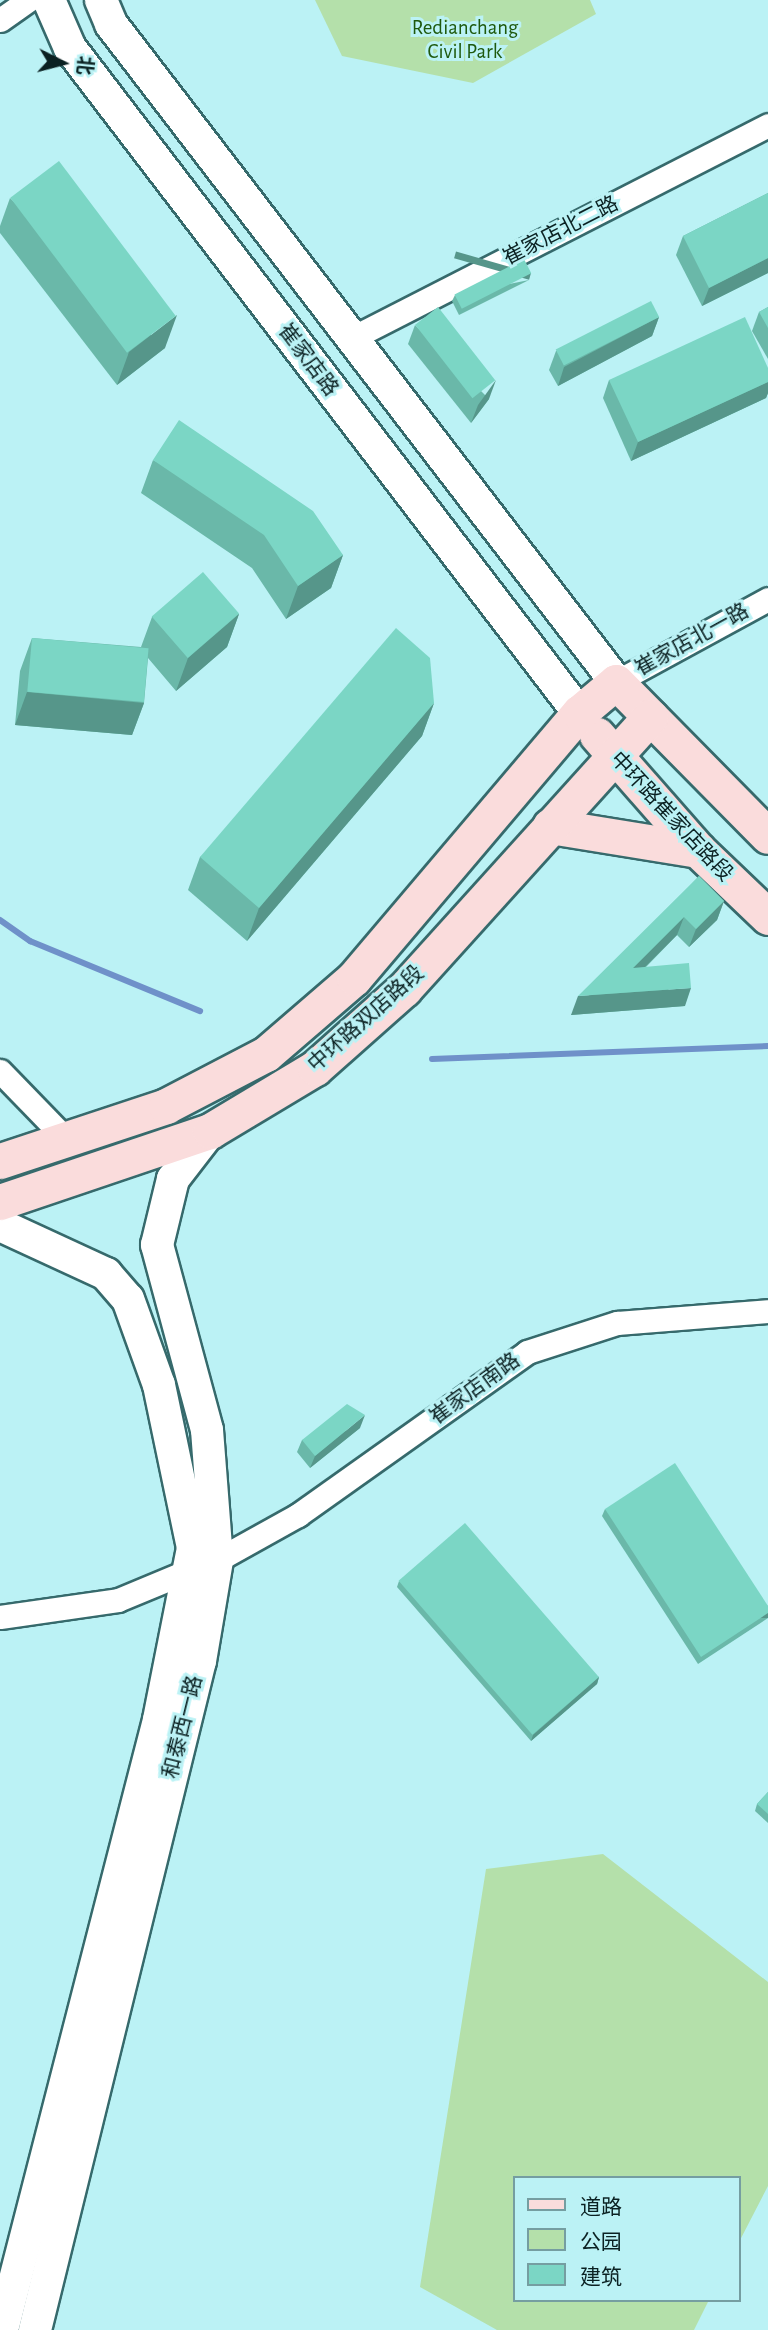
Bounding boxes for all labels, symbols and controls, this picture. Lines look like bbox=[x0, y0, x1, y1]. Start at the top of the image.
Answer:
park label: Redianchang Civil Park bbox=[412, 15, 518, 65]
north arrow bbox=[28, 28, 98, 98]
text: 北 bbox=[74, 55, 95, 76]
street label: 崔家店北二路 bbox=[499, 191, 623, 271]
street label: 崔家店路 bbox=[273, 319, 343, 401]
street label: 崔家店北一路 bbox=[631, 598, 753, 682]
street label: 中环路崔家店路段 bbox=[604, 747, 738, 887]
street label: 中环路双店路段 bbox=[303, 960, 429, 1078]
street label: 崔家店南路 bbox=[425, 1348, 525, 1430]
street label: 和泰西一路 bbox=[158, 1673, 208, 1781]
legend bbox=[512, 2176, 740, 2302]
text: 道路 bbox=[580, 2197, 622, 2218]
text: 公园 bbox=[580, 2232, 622, 2253]
text: 建筑 bbox=[580, 2267, 622, 2288]

